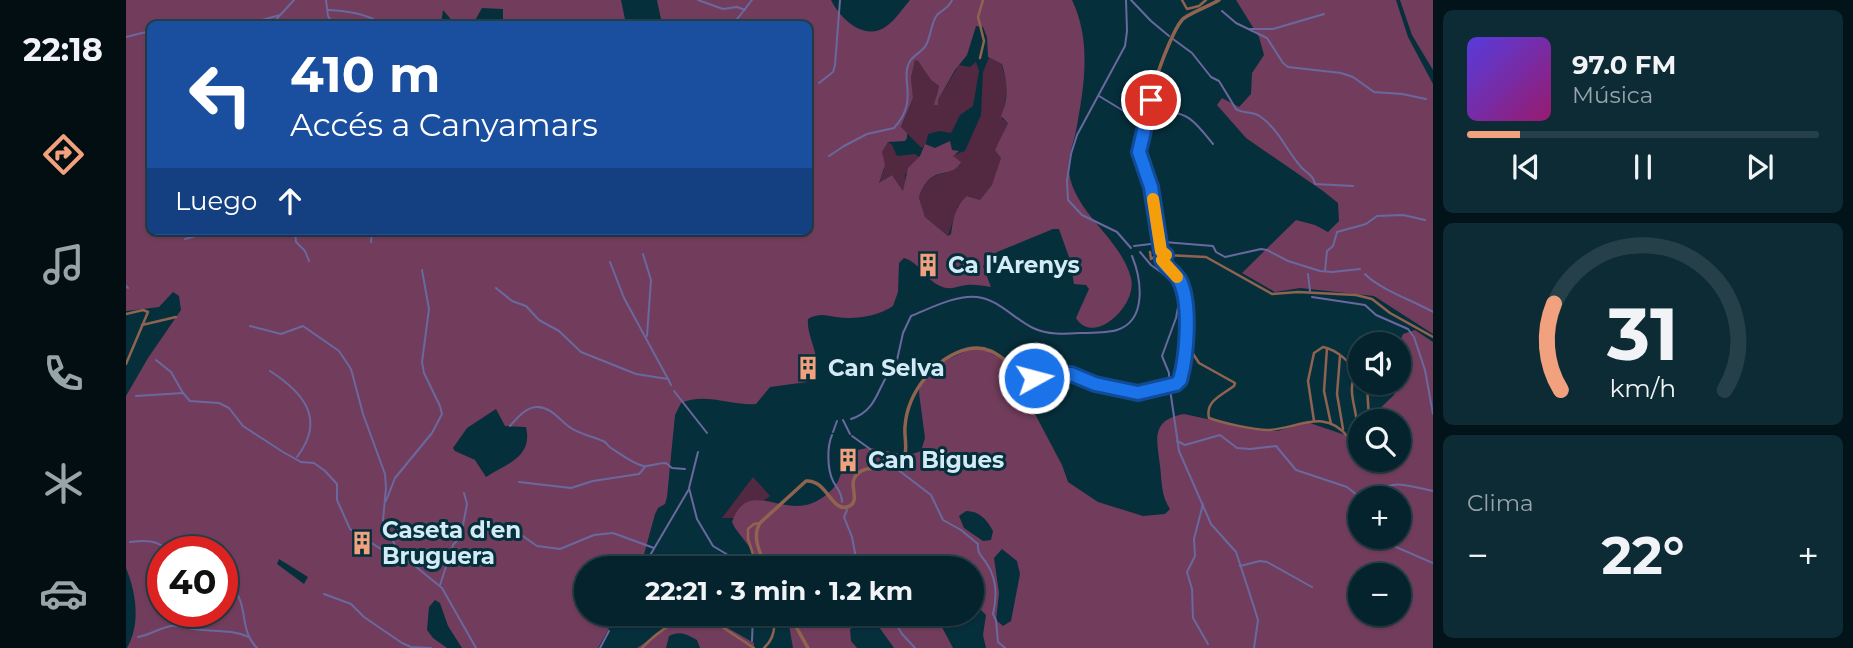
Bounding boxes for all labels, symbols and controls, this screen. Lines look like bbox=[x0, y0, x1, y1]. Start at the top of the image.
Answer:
text: 22:18 bbox=[23, 30, 103, 69]
text: 410 m bbox=[290, 45, 440, 104]
icon: left bbox=[175, 49, 266, 140]
text: 97.0 FM bbox=[1572, 49, 1676, 81]
pin bbox=[1121, 70, 1181, 130]
icon: arrive bbox=[1132, 81, 1170, 119]
text: Música bbox=[1572, 81, 1653, 109]
text: Accés a Canyamars bbox=[290, 105, 598, 144]
icon: directions bbox=[39, 130, 88, 179]
icon: previous bbox=[1507, 148, 1545, 186]
icon: pause bbox=[1624, 148, 1662, 186]
icon: next bbox=[1741, 148, 1779, 186]
icon: ahead bbox=[271, 182, 309, 220]
text: Luego bbox=[175, 185, 257, 217]
icon: music bbox=[39, 240, 88, 289]
building icon: Ca l'Arenys bbox=[914, 251, 942, 279]
place label: Ca l'Arenys bbox=[948, 251, 1080, 279]
text: 31 bbox=[1606, 290, 1679, 378]
map controls bbox=[1348, 332, 1411, 626]
button: sound bbox=[1348, 332, 1411, 395]
position arrow bbox=[997, 341, 1071, 415]
icon: phone bbox=[39, 349, 88, 398]
building icon: Can Selva bbox=[794, 354, 822, 382]
place label: Can Selva bbox=[828, 354, 945, 382]
text: km/h bbox=[1610, 373, 1676, 403]
button: search bbox=[1348, 409, 1411, 472]
building icon: Can Bigues bbox=[834, 446, 862, 474]
place label: Can Bigues bbox=[868, 446, 1004, 474]
icon: climate bbox=[39, 459, 88, 508]
button: + bbox=[1348, 486, 1411, 549]
text: Clima bbox=[1467, 489, 1534, 517]
place label: Caseta d'en Bruguera bbox=[382, 516, 521, 570]
text: 22° bbox=[1601, 524, 1685, 587]
building icon: Caseta d'en Bruguera bbox=[348, 529, 376, 557]
text: − bbox=[1467, 532, 1489, 579]
text: + bbox=[1797, 532, 1819, 579]
speed limit sign: 40 bbox=[147, 536, 238, 627]
button: − bbox=[1348, 563, 1411, 626]
icon: car bbox=[39, 569, 88, 618]
text: 22:21 · 3 min · 1.2 km bbox=[645, 575, 913, 607]

